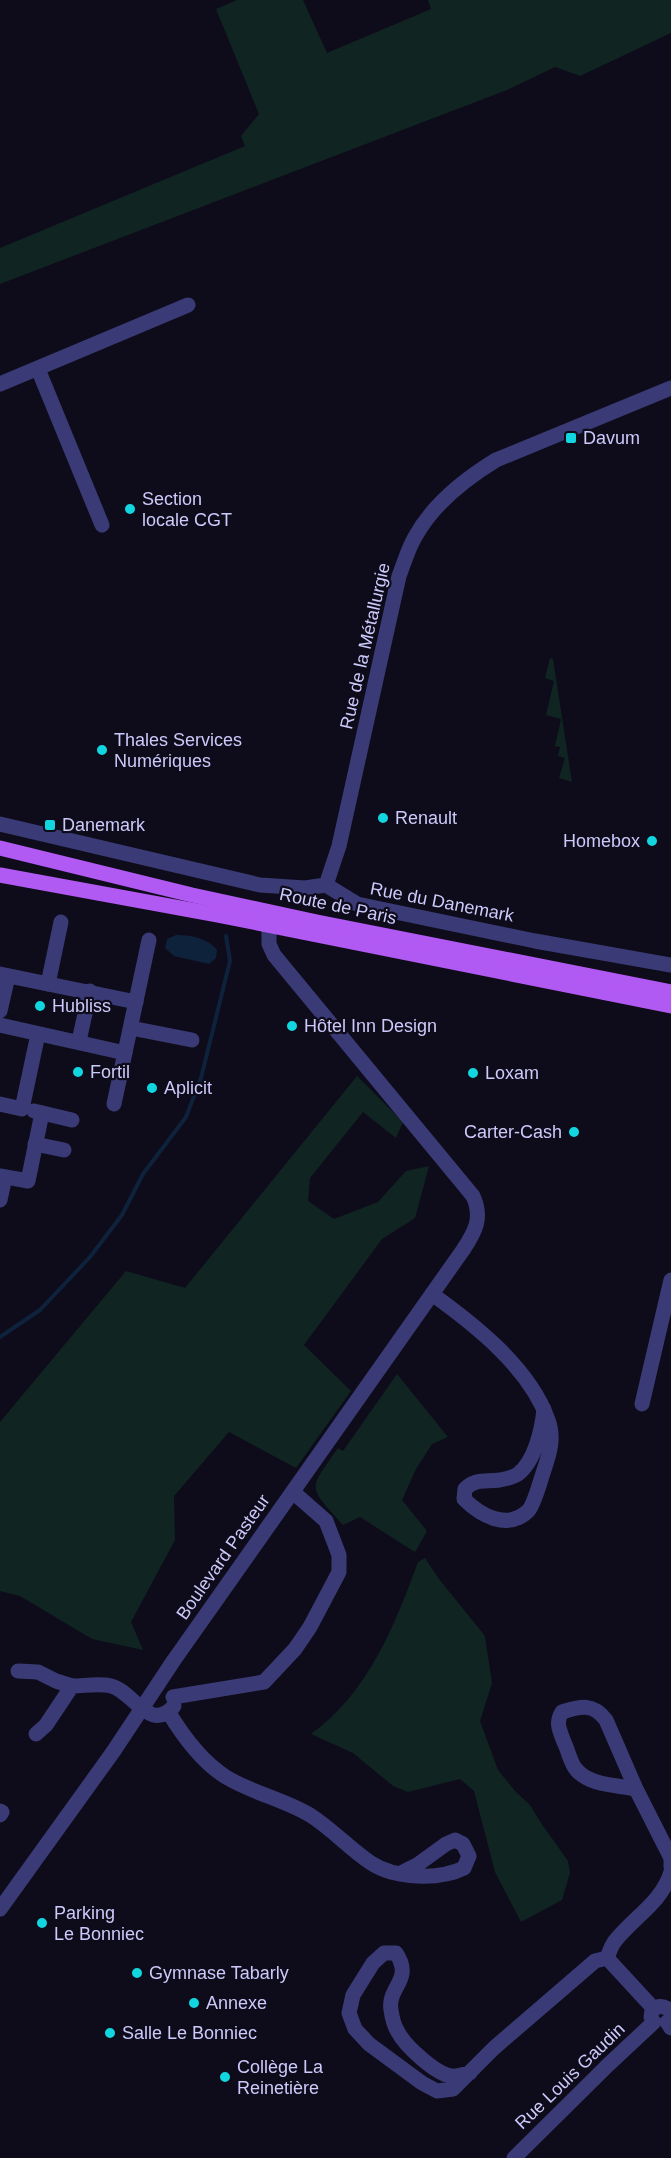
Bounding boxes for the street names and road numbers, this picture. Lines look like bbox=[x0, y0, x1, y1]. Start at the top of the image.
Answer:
street label: Rue de la Métallurgie bbox=[336, 561, 394, 731]
street label: Rue du Danemark bbox=[368, 878, 517, 926]
street label: Route de Paris bbox=[278, 884, 398, 928]
street label: Boulevard Pasteur bbox=[172, 1491, 274, 1623]
street label: Rue Louis Gaudin bbox=[511, 2019, 629, 2133]

